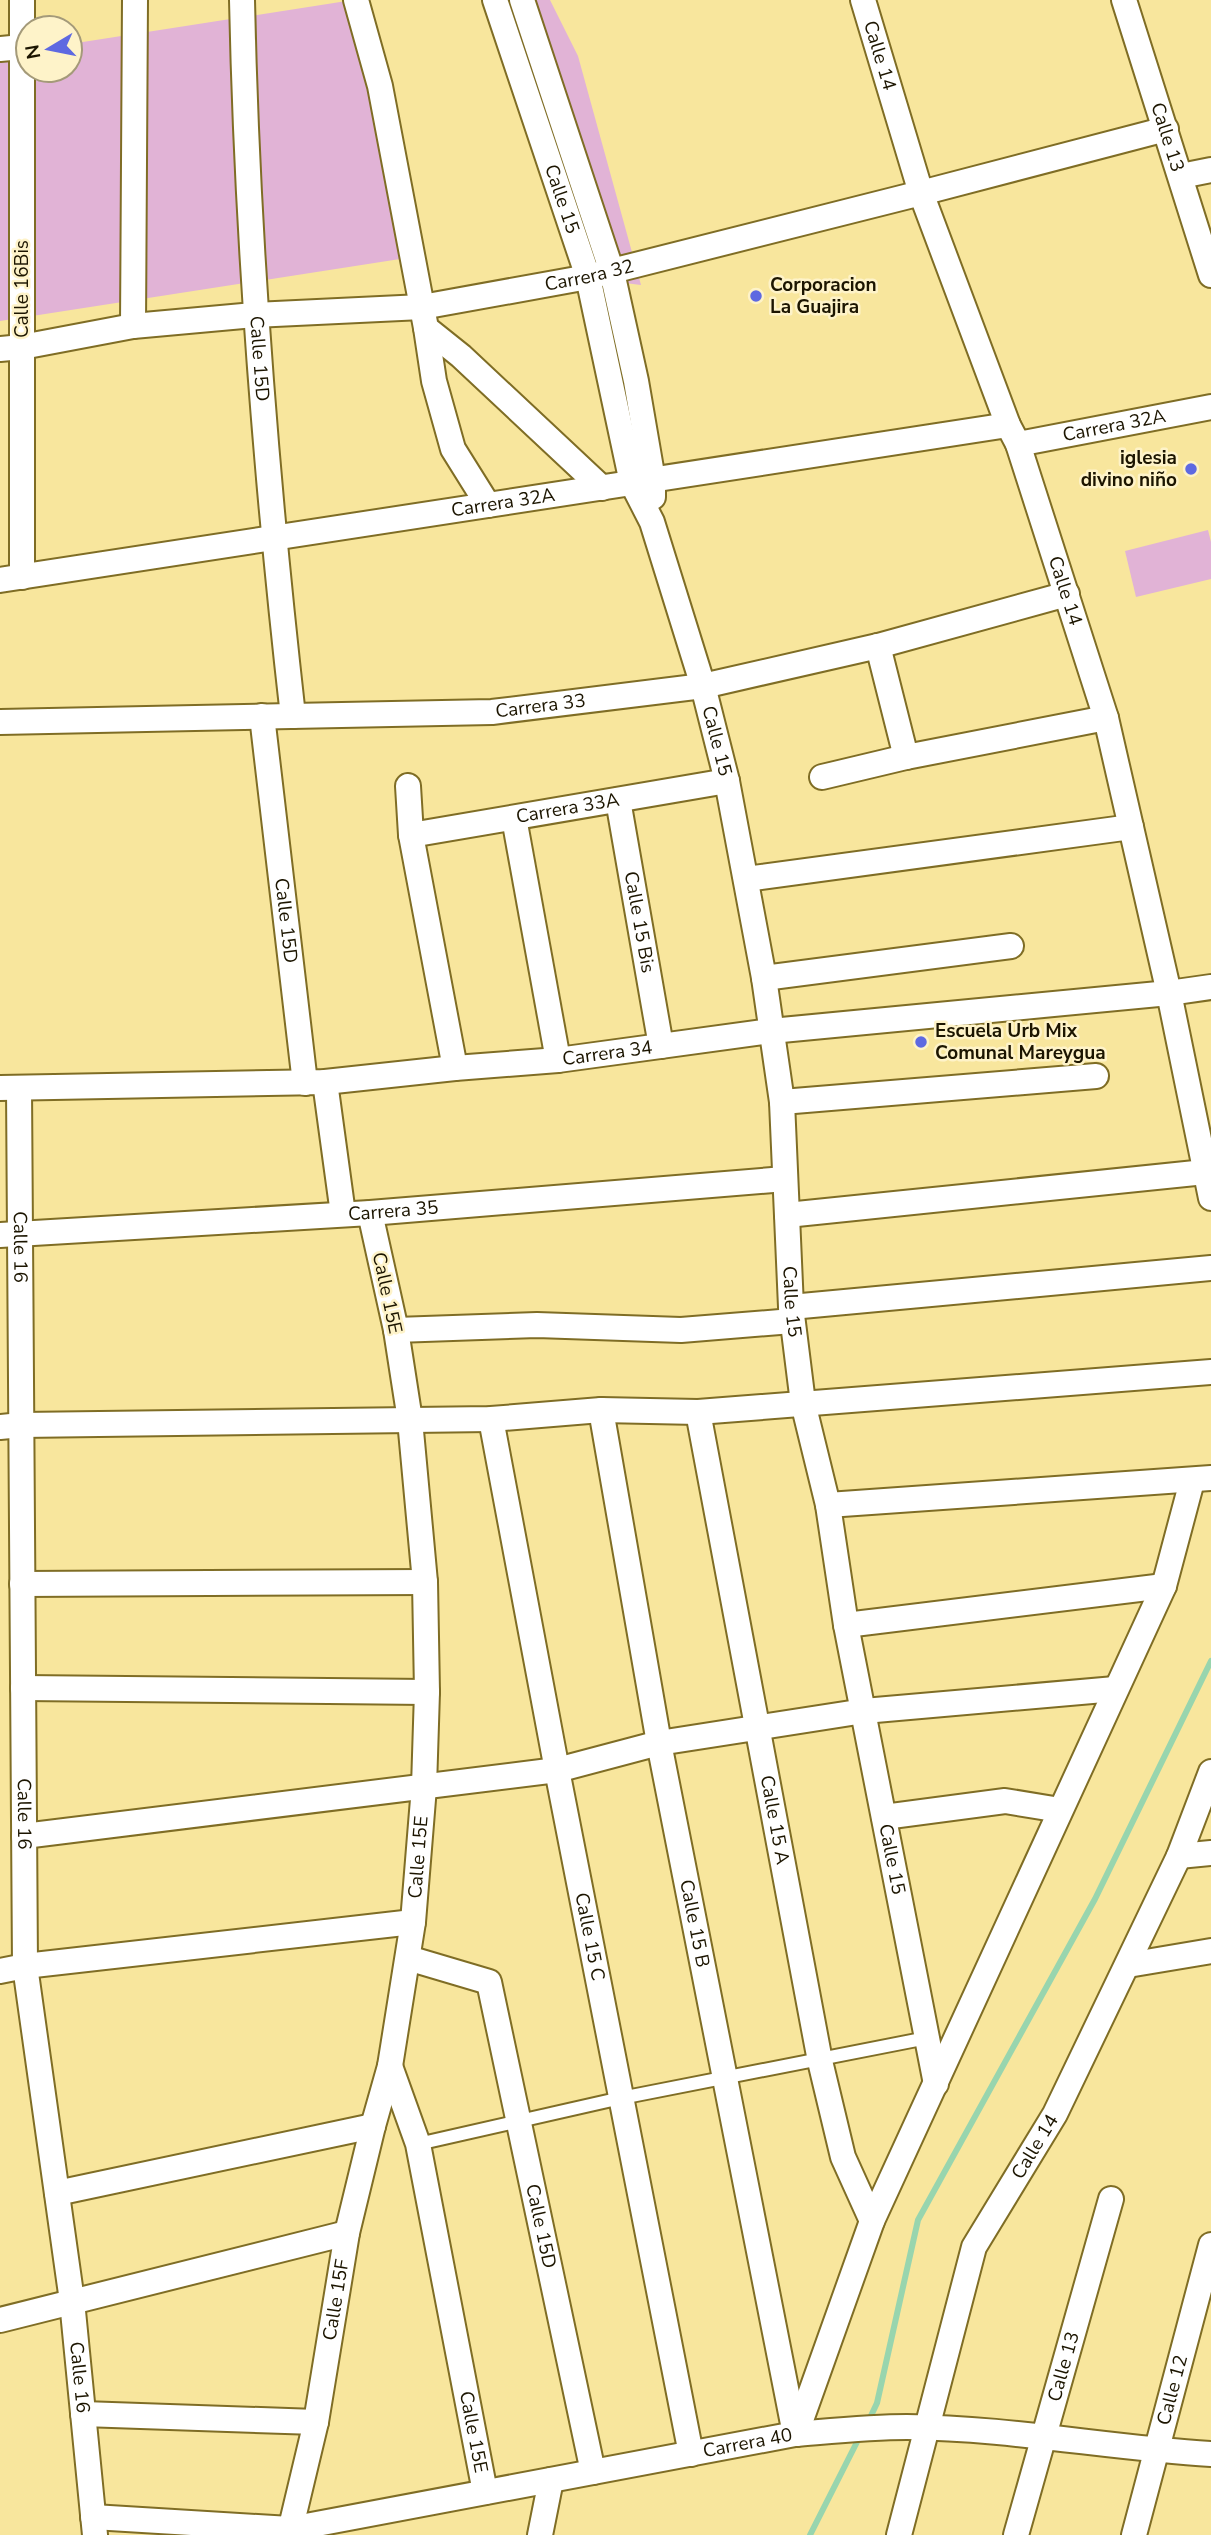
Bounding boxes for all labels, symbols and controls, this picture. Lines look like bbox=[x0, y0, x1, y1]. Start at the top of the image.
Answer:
north arrow bbox=[14, 14, 84, 84]
street label: Calle 14 bbox=[857, 18, 902, 94]
text: N bbox=[19, 43, 47, 61]
street label: Calle 13 bbox=[1144, 99, 1191, 175]
street label: Calle 15 bbox=[538, 161, 586, 237]
street label: Calle 16Bis bbox=[9, 240, 35, 338]
street label: Carrera 32 bbox=[543, 253, 637, 298]
place label: Corporacion La Guajira bbox=[770, 272, 877, 320]
marker: Corporacion La Guajira bbox=[748, 288, 764, 304]
street label: Calle 15D bbox=[243, 315, 275, 402]
street label: Carrera 32A bbox=[1060, 403, 1168, 448]
place label: iglesia divino niño bbox=[1081, 445, 1177, 493]
marker: iglesia divino niño bbox=[1183, 461, 1199, 477]
street label: Carrera 32A bbox=[449, 482, 557, 523]
street label: Calle 14 bbox=[1042, 553, 1088, 629]
street label: Carrera 33 bbox=[494, 688, 587, 724]
street label: Calle 15 bbox=[695, 703, 738, 779]
street label: Carrera 33A bbox=[514, 787, 622, 830]
street label: Calle 15 Bis bbox=[618, 869, 661, 975]
street label: Calle 15D bbox=[268, 877, 304, 965]
place label: Escuela Urb Mix Comunal Mareygua bbox=[935, 1018, 1106, 1066]
street label: Carrera 34 bbox=[561, 1034, 654, 1072]
marker: Escuela Urb Mix Comunal Mareygua bbox=[913, 1034, 929, 1050]
street label: Carrera 35 bbox=[347, 1194, 440, 1227]
street label: Calle 16 bbox=[7, 1211, 33, 1283]
street label: Calle 15E bbox=[366, 1250, 408, 1336]
street label: Calle 15 bbox=[776, 1265, 808, 1339]
street label: Calle 15 A bbox=[754, 1773, 796, 1867]
street label: Calle 16 bbox=[11, 1778, 37, 1850]
street label: Calle 15E bbox=[402, 1815, 435, 1899]
street label: Calle 15 bbox=[872, 1821, 912, 1897]
street label: Calle 15 B bbox=[673, 1877, 716, 1970]
street label: Calle 15 C bbox=[568, 1890, 611, 1983]
street label: Calle 14 bbox=[1005, 2109, 1065, 2184]
street label: Calle 15D bbox=[519, 2181, 562, 2271]
street label: Calle 15F bbox=[317, 2257, 356, 2342]
street label: Calle 13 bbox=[1041, 2329, 1086, 2405]
street label: Calle 16 bbox=[63, 2340, 96, 2414]
street label: Calle 12 bbox=[1151, 2352, 1194, 2428]
street label: Calle 15E bbox=[453, 2389, 494, 2475]
street label: Carrera 40 bbox=[701, 2422, 795, 2464]

